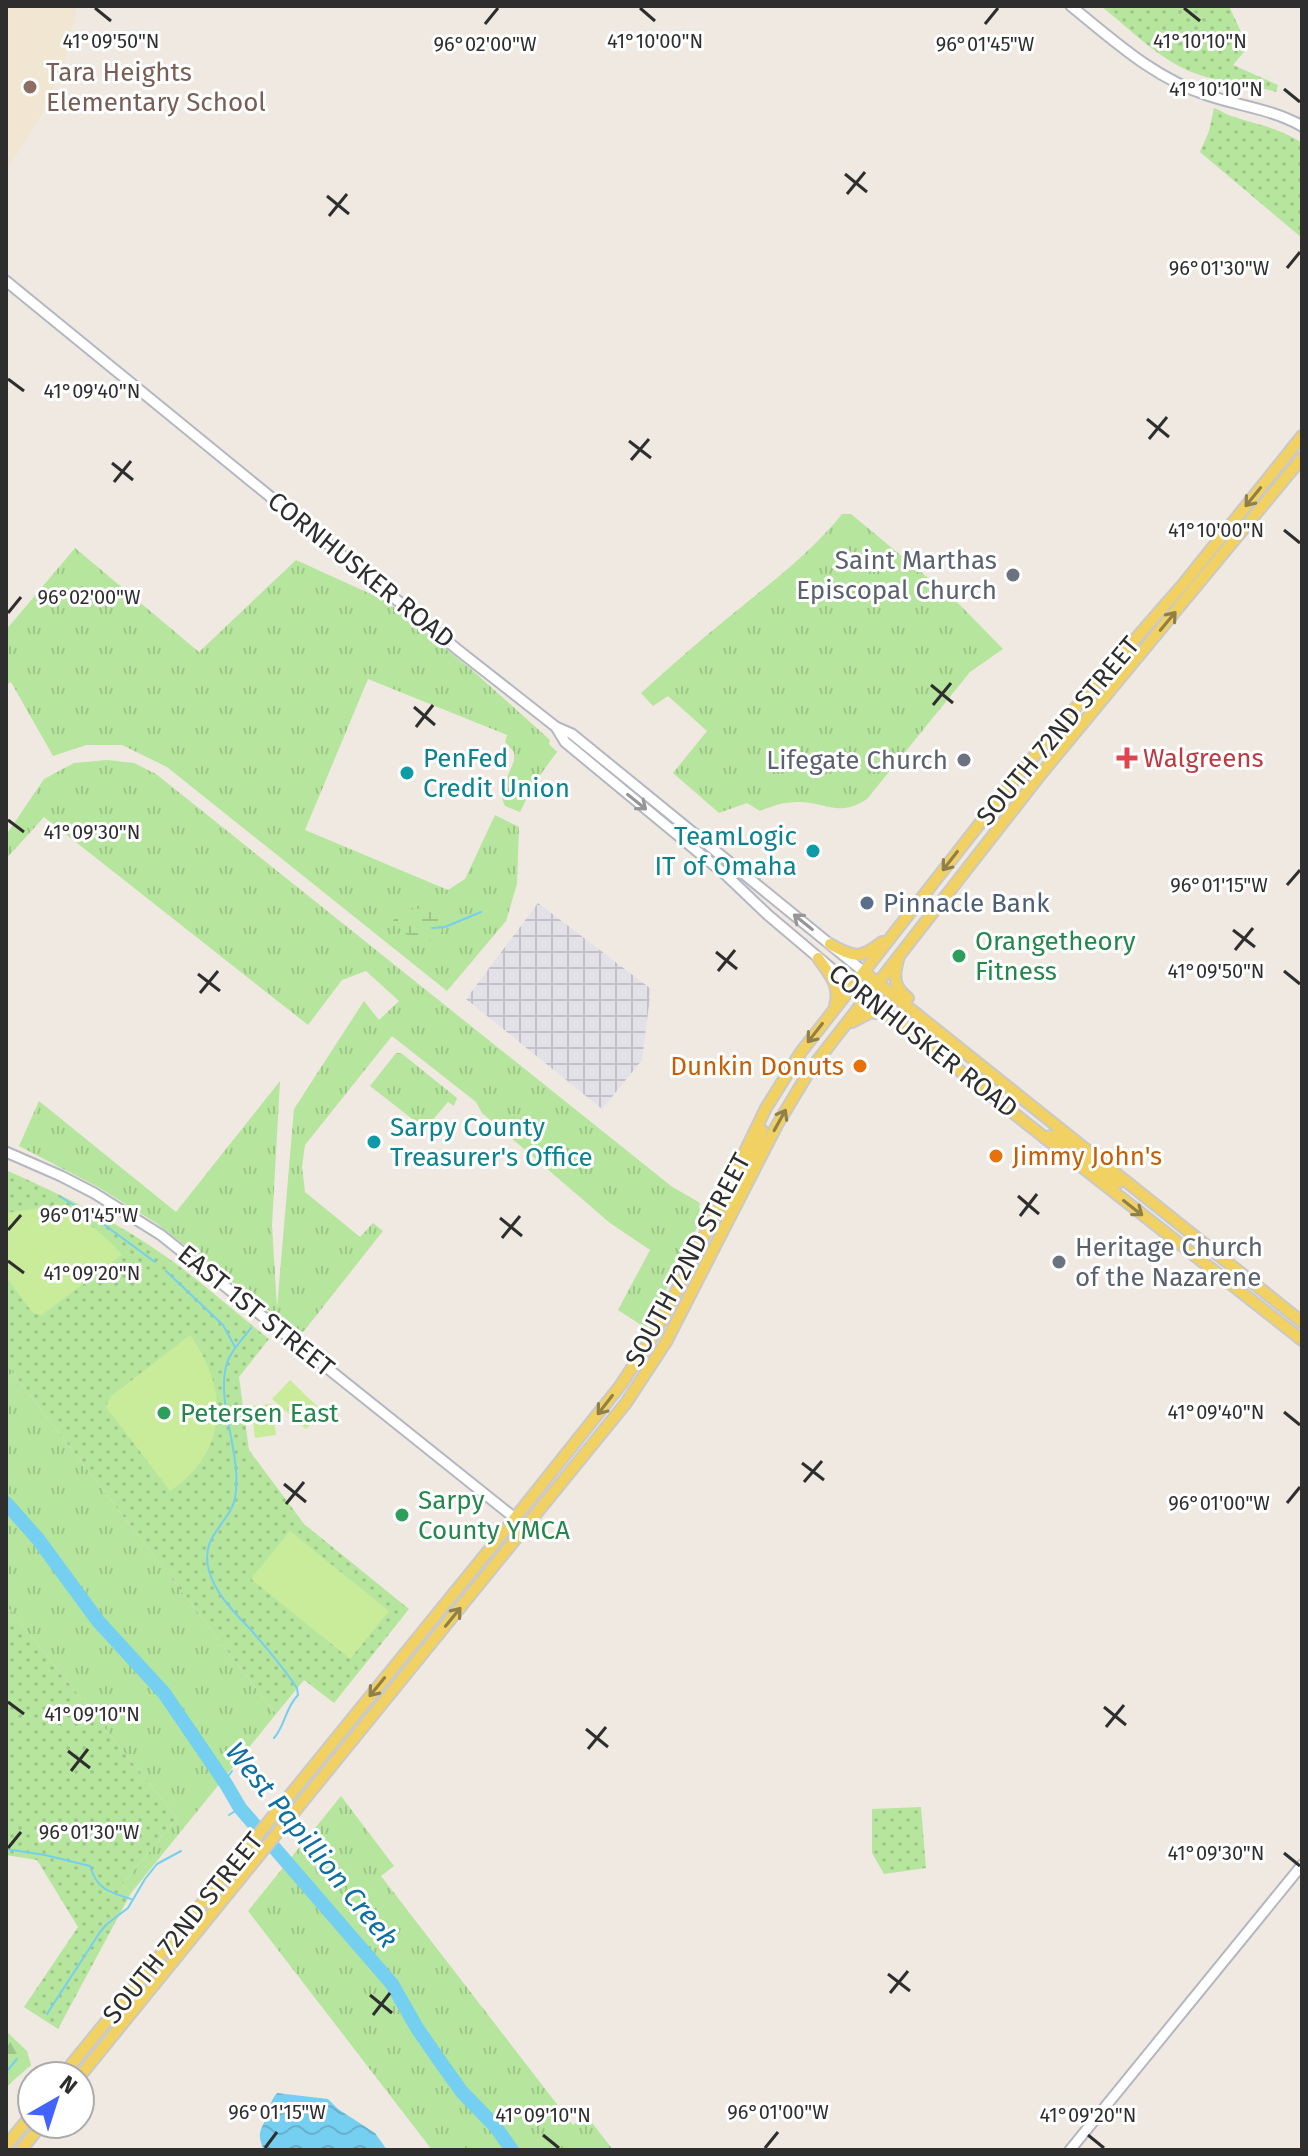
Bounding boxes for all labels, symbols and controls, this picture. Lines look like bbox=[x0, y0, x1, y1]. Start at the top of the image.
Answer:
text: 41°09'50"N bbox=[62, 29, 160, 53]
text: 41°10'00"N bbox=[607, 29, 703, 53]
text: 41°10'10"N bbox=[1153, 29, 1247, 53]
text: 96°02'00"W bbox=[433, 32, 537, 56]
text: 96°01'45"W bbox=[936, 32, 1035, 56]
place label: Tara Heights Elementary School bbox=[46, 57, 266, 118]
text: 41°10'10"N bbox=[1169, 77, 1263, 101]
marker: Tara Heights Elementary School bbox=[21, 78, 39, 96]
text: 96°01'30"W bbox=[1169, 256, 1270, 280]
text: 41°09'40"N bbox=[44, 379, 140, 403]
street label: CORNHUSKER ROAD bbox=[261, 485, 461, 655]
one-way arrow bbox=[1244, 486, 1262, 507]
text: 41°10'00"N bbox=[1168, 518, 1264, 542]
place label: Saint Marthas Episcopal Church bbox=[796, 545, 997, 606]
marker: Saint Marthas Episcopal Church bbox=[1004, 566, 1022, 584]
text: 96°02'00"W bbox=[37, 585, 141, 609]
one-way arrow bbox=[1159, 612, 1177, 632]
street label: SOUTH 72ND STREET bbox=[970, 630, 1146, 832]
place label: PenFed Credit Union bbox=[423, 743, 570, 804]
place label: Walgreens bbox=[1143, 743, 1264, 774]
place label: Lifegate Church bbox=[766, 745, 948, 776]
marker: Walgreens bbox=[1118, 749, 1136, 767]
marker: Lifegate Church bbox=[955, 751, 973, 769]
marker: PenFed Credit Union bbox=[398, 764, 416, 782]
one-way arrow bbox=[626, 793, 647, 811]
text: 41°09'30"N bbox=[43, 820, 141, 844]
place label: TeamLogic IT of Omaha bbox=[654, 821, 797, 882]
marker: TeamLogic IT of Omaha bbox=[804, 842, 822, 860]
one-way arrow bbox=[941, 850, 959, 871]
text: 96°01'15"W bbox=[1170, 873, 1268, 897]
place label: Pinnacle Bank bbox=[883, 888, 1050, 919]
marker: Pinnacle Bank bbox=[858, 894, 876, 912]
one-way arrow bbox=[793, 914, 814, 932]
place label: Orangetheory Fitness bbox=[975, 926, 1136, 987]
marker: Orangetheory Fitness bbox=[950, 947, 968, 965]
street label: CORNHUSKER ROAD bbox=[822, 958, 1024, 1124]
text: 41°09'50"N bbox=[1167, 959, 1265, 983]
one-way arrow bbox=[807, 1022, 824, 1043]
place label: Dunkin Donuts bbox=[670, 1051, 844, 1082]
marker: Dunkin Donuts bbox=[851, 1057, 869, 1075]
one-way arrow bbox=[772, 1109, 788, 1132]
place label: Sarpy County Treasurer's Office bbox=[390, 1112, 593, 1173]
marker: Sarpy County Treasurer's Office bbox=[365, 1133, 383, 1151]
place label: Jimmy John's bbox=[1012, 1141, 1162, 1172]
marker: Jimmy John's bbox=[987, 1147, 1005, 1165]
street label: SOUTH 72ND STREET bbox=[619, 1148, 758, 1372]
one-way arrow bbox=[1122, 1199, 1143, 1216]
text: 96°01'45"W bbox=[40, 1203, 139, 1227]
place label: Heritage Church of the Nazarene bbox=[1075, 1232, 1263, 1293]
street label: EAST 1ST STREET bbox=[172, 1239, 341, 1384]
marker: Heritage Church of the Nazarene bbox=[1050, 1253, 1068, 1271]
text: 41°09'20"N bbox=[44, 1261, 140, 1285]
one-way arrow bbox=[597, 1394, 614, 1415]
place label: Petersen East bbox=[180, 1398, 339, 1429]
text: 41°09'40"N bbox=[1168, 1400, 1264, 1424]
marker: Petersen East bbox=[155, 1404, 173, 1422]
place label: Sarpy County YMCA bbox=[418, 1485, 570, 1546]
text: 96°01'00"W bbox=[1168, 1491, 1270, 1515]
marker: Sarpy County YMCA bbox=[393, 1506, 411, 1524]
one-way arrow bbox=[444, 1607, 462, 1628]
one-way arrow bbox=[368, 1676, 386, 1697]
text: 41°09'10"N bbox=[44, 1702, 140, 1726]
water label: West Papillion Creek bbox=[219, 1735, 405, 1955]
text: 96°01'30"W bbox=[39, 1820, 140, 1844]
street label: SOUTH 72ND STREET bbox=[96, 1826, 270, 2030]
text: 41°09'30"N bbox=[1167, 1841, 1265, 1865]
north arrow bbox=[16, 2060, 96, 2140]
text: N bbox=[54, 2070, 82, 2100]
text: 96°01'15"W bbox=[228, 2100, 326, 2124]
text: 96°01'00"W bbox=[727, 2100, 829, 2124]
text: 41°09'10"N bbox=[495, 2103, 591, 2127]
text: 41°09'20"N bbox=[1040, 2103, 1136, 2127]

